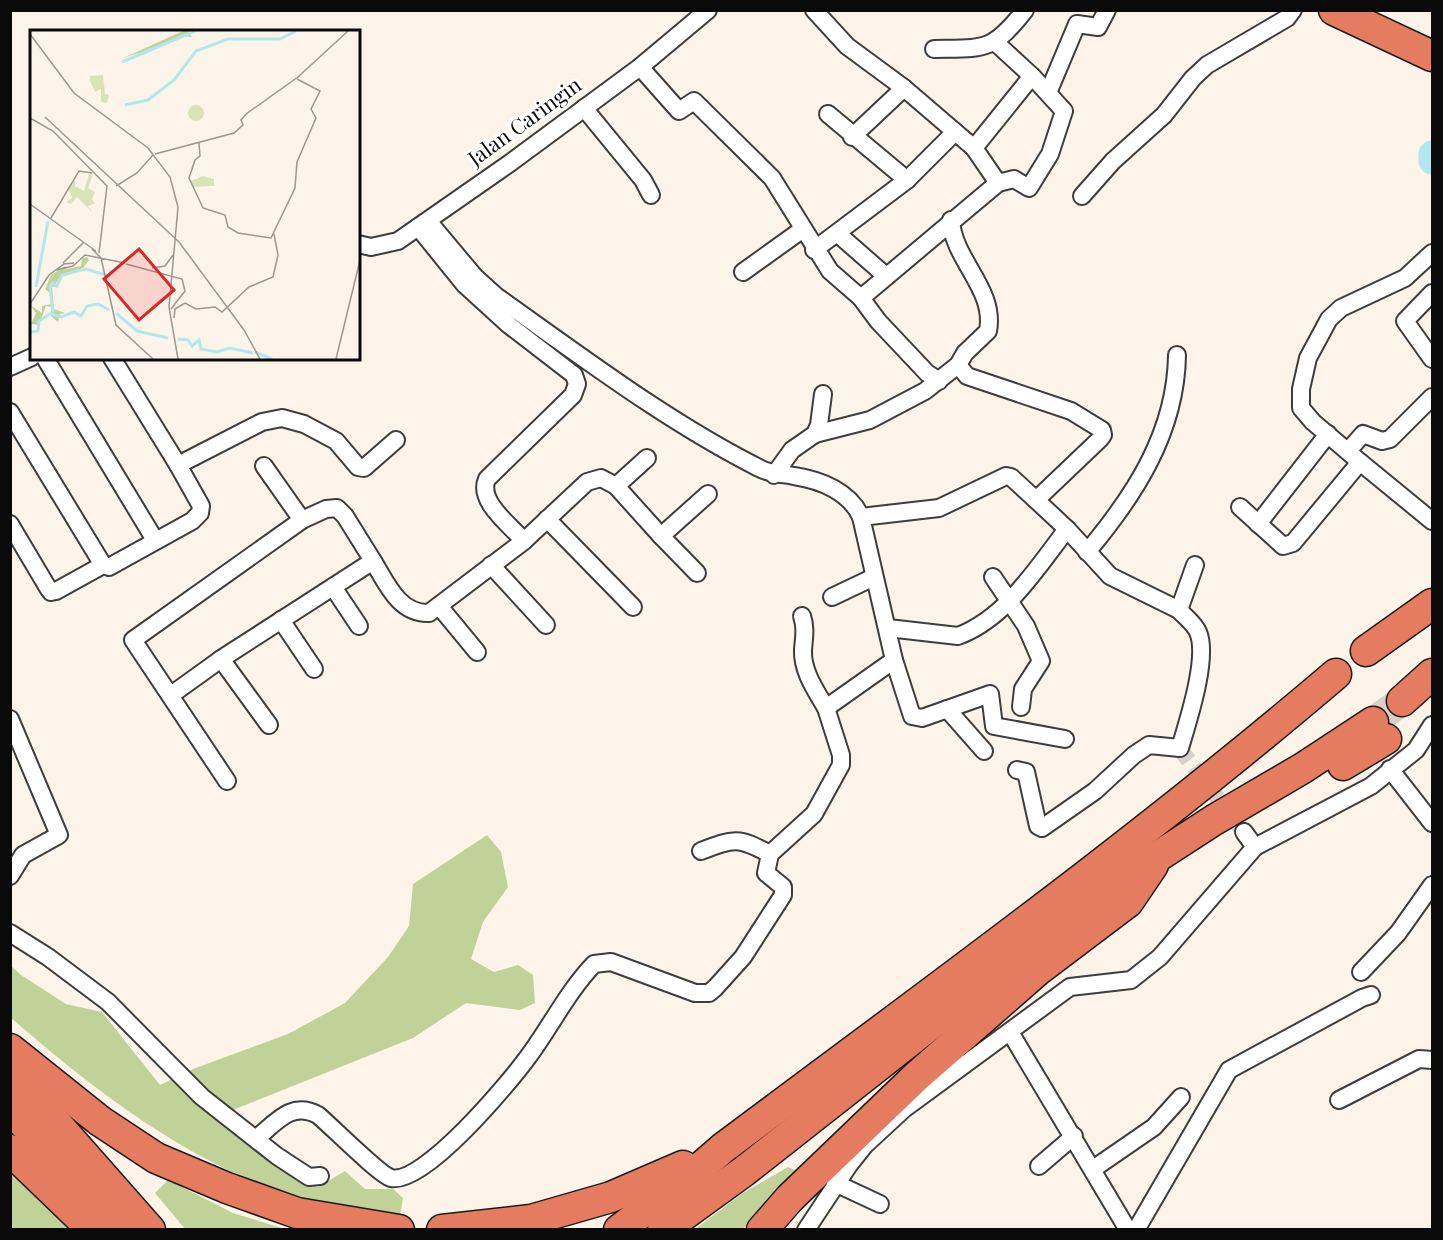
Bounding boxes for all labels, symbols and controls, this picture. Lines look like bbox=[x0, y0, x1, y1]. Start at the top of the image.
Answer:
inset map bbox=[30, 30, 360, 360]
street label: Jalan Caringin bbox=[461, 70, 586, 172]

